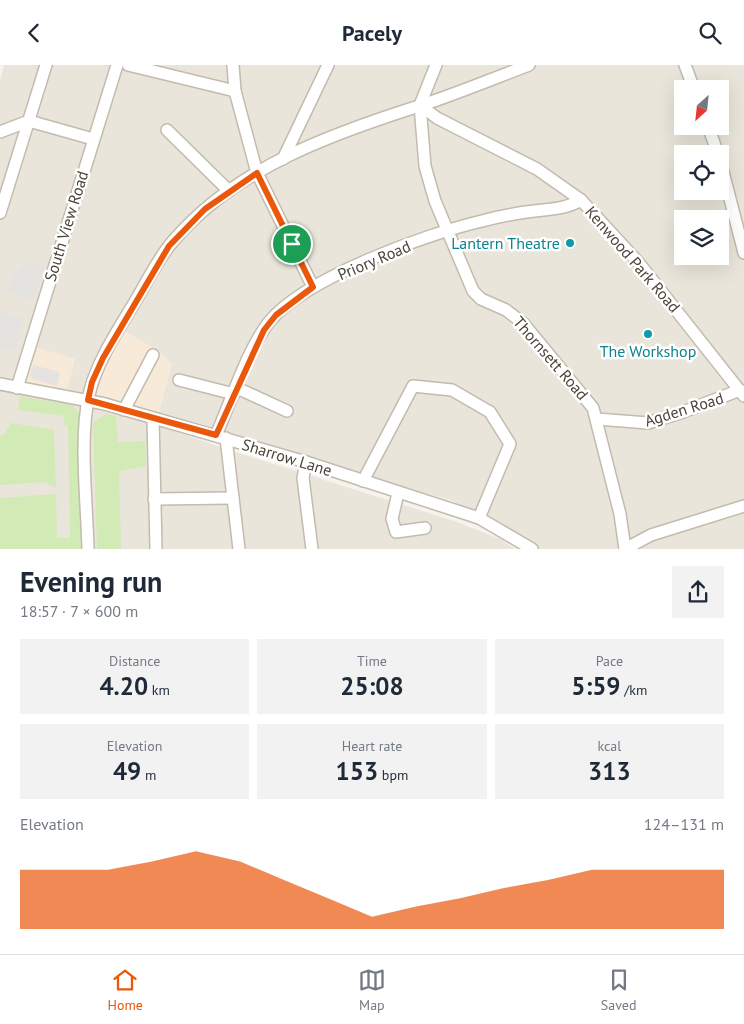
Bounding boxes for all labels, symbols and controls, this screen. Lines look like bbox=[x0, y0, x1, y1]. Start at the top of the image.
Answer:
icon: back bbox=[20, 19, 48, 47]
text: Pacely bbox=[342, 19, 402, 47]
icon: search bbox=[696, 19, 724, 47]
north arrow bbox=[674, 80, 729, 135]
map controls bbox=[674, 80, 729, 265]
button: locate bbox=[674, 145, 729, 200]
street label: South View Road bbox=[40, 168, 92, 284]
street label: Kenwood Park Road bbox=[581, 202, 685, 316]
button: layers bbox=[674, 210, 729, 265]
pin bbox=[271, 223, 313, 265]
icon: arrive bbox=[278, 230, 306, 258]
place label: Lantern Theatre bbox=[451, 233, 560, 253]
street label: Priory Road bbox=[335, 236, 413, 284]
marker: Lantern Theatre bbox=[564, 237, 576, 249]
street label: Thornsett Road bbox=[509, 312, 593, 404]
marker: The Workshop bbox=[642, 328, 654, 340]
place label: The Workshop bbox=[600, 341, 696, 361]
street label: Agden Road bbox=[642, 388, 726, 430]
street label: Sharrow Lane bbox=[240, 434, 334, 480]
text: Evening run bbox=[20, 563, 162, 600]
button: share bbox=[672, 566, 724, 618]
text: 18:57 · 7 × 600 m bbox=[20, 601, 138, 621]
text: Distance bbox=[109, 652, 160, 670]
text: Time bbox=[357, 652, 387, 670]
text: Pace bbox=[596, 652, 623, 670]
text: 4.20 bbox=[99, 670, 148, 702]
text: 25:08 bbox=[340, 670, 404, 702]
text: 5:59 bbox=[571, 670, 621, 702]
text: km bbox=[148, 681, 170, 699]
text: /km bbox=[621, 681, 647, 699]
text: Elevation bbox=[107, 737, 163, 755]
text: Heart rate bbox=[342, 737, 402, 755]
text: kcal bbox=[597, 737, 621, 755]
text: 49 bbox=[113, 755, 141, 787]
text: 153 bbox=[336, 755, 378, 787]
text: 313 bbox=[588, 755, 631, 787]
text: m bbox=[141, 766, 156, 784]
text: bpm bbox=[378, 766, 408, 784]
text: Elevation bbox=[20, 814, 84, 834]
text: 124–131 m bbox=[644, 814, 724, 834]
tab: Home bbox=[107, 966, 143, 1014]
tab: Map bbox=[358, 966, 386, 1014]
tab: Saved bbox=[601, 966, 636, 1014]

